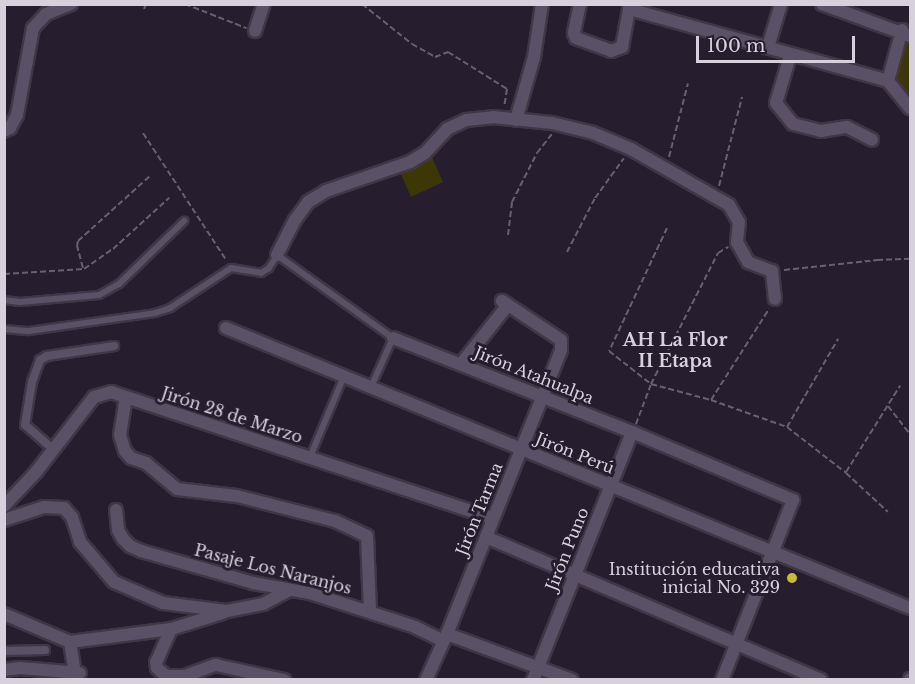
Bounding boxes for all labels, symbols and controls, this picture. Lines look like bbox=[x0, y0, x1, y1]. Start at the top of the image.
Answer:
scale bar bbox=[699, 24, 858, 62]
text: 100 m bbox=[707, 35, 765, 57]
district label: AH La Flor II Etapa bbox=[623, 330, 727, 372]
street label: Jirón Atahualpa bbox=[471, 342, 597, 408]
street label: Jirón 28 de Marzo bbox=[159, 383, 305, 447]
street label: Jirón Perú bbox=[533, 429, 617, 477]
street label: Jirón Tarma bbox=[452, 460, 506, 558]
street label: Jirón Puno bbox=[542, 504, 592, 594]
street label: Pasaje Los Naranjos bbox=[192, 540, 354, 598]
place label: Institución educativa inicial No. 329 bbox=[609, 559, 780, 597]
marker: Institución educativa inicial No. 329 bbox=[785, 571, 799, 585]

